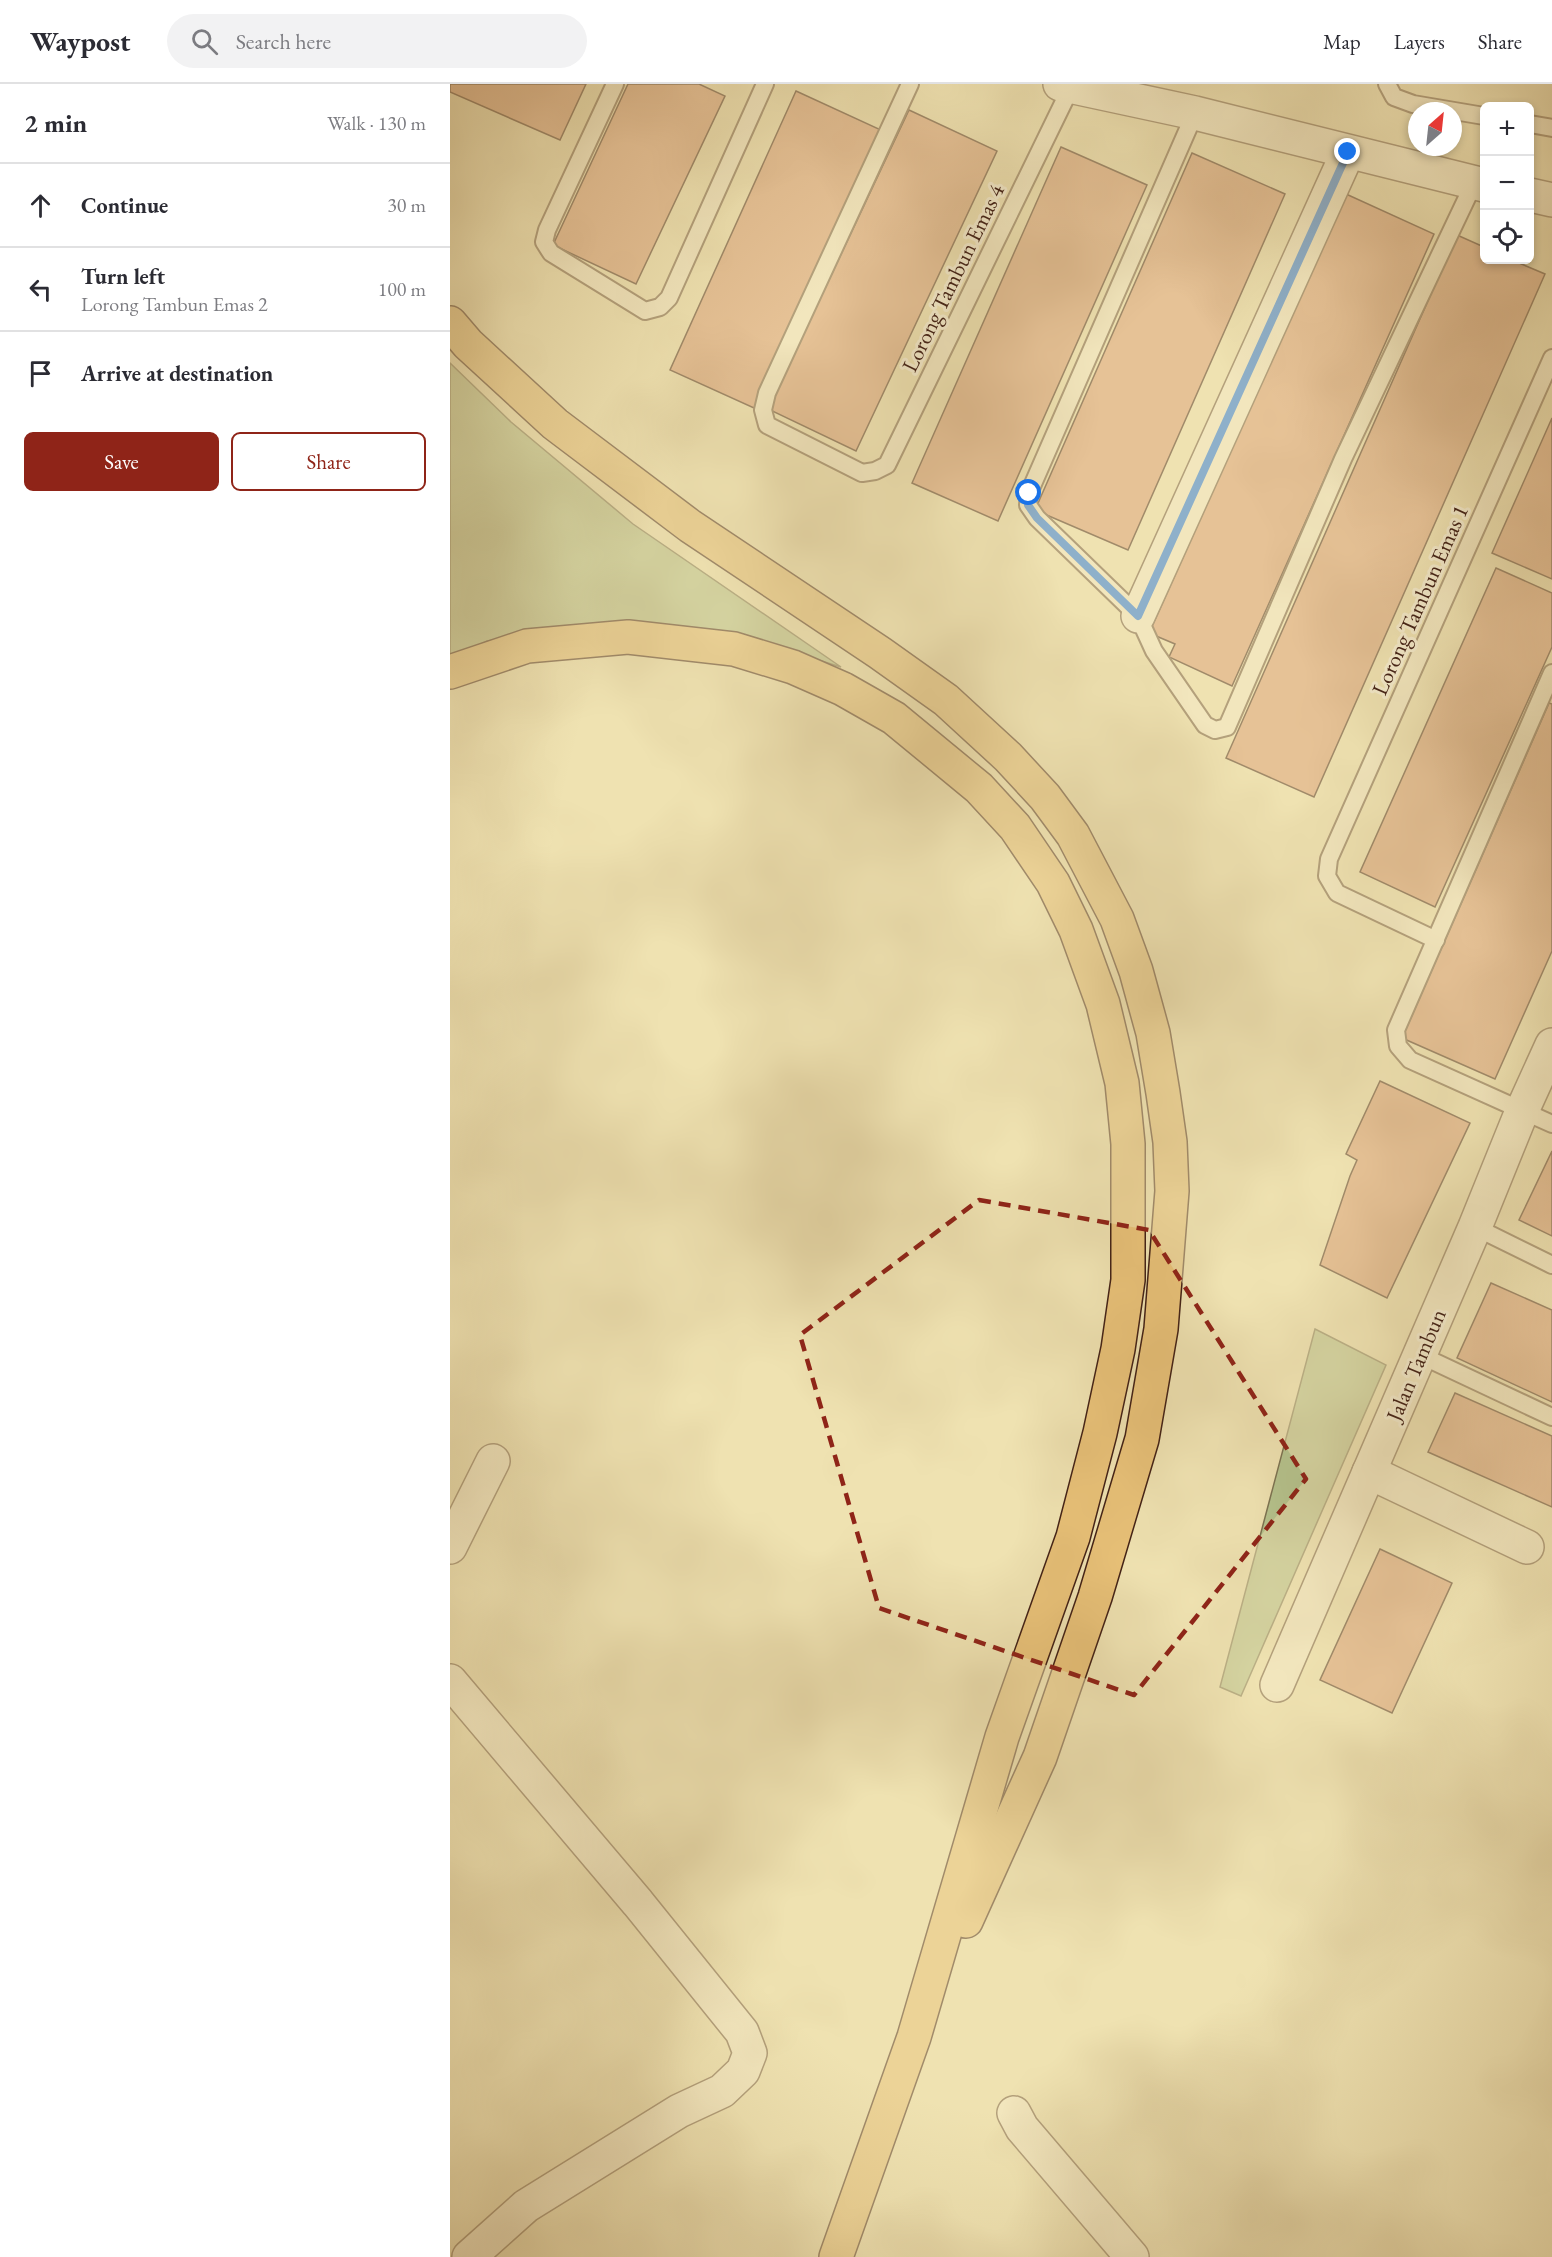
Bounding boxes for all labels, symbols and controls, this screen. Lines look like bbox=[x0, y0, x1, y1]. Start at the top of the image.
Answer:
search box bbox=[167, 14, 587, 68]
text: Waypost bbox=[30, 23, 131, 59]
icon: search bbox=[188, 25, 221, 58]
text: Search here bbox=[236, 27, 331, 56]
text: Map bbox=[1323, 28, 1361, 55]
text: Layers bbox=[1394, 28, 1445, 55]
text: Share bbox=[1478, 28, 1522, 55]
north arrow bbox=[1408, 102, 1462, 156]
map controls bbox=[1480, 102, 1534, 264]
button: + bbox=[1480, 102, 1534, 156]
text: 2 min bbox=[24, 106, 87, 140]
text: Walk · 130 m bbox=[327, 110, 426, 136]
route end bbox=[1334, 138, 1360, 164]
button: − bbox=[1480, 156, 1534, 210]
street label: Lorong Tambun Emas 4 bbox=[895, 179, 1011, 377]
icon: ahead bbox=[24, 189, 57, 222]
text: Continue bbox=[81, 191, 168, 220]
text: 30 m bbox=[387, 192, 426, 218]
button: locate bbox=[1480, 210, 1534, 264]
text: Turn left bbox=[81, 262, 165, 291]
icon: left bbox=[24, 273, 57, 306]
text: 100 m bbox=[378, 276, 426, 302]
text: Lorong Tambun Emas 2 bbox=[81, 291, 268, 317]
icon: arrive bbox=[24, 357, 57, 390]
text: Arrive at destination bbox=[81, 359, 273, 388]
button: Save bbox=[24, 432, 219, 491]
button: Share bbox=[231, 432, 426, 491]
route start bbox=[1015, 479, 1041, 505]
street label: Lorong Tambun Emas 1 bbox=[1365, 500, 1475, 700]
street label: Jalan Tambun bbox=[1379, 1304, 1453, 1427]

